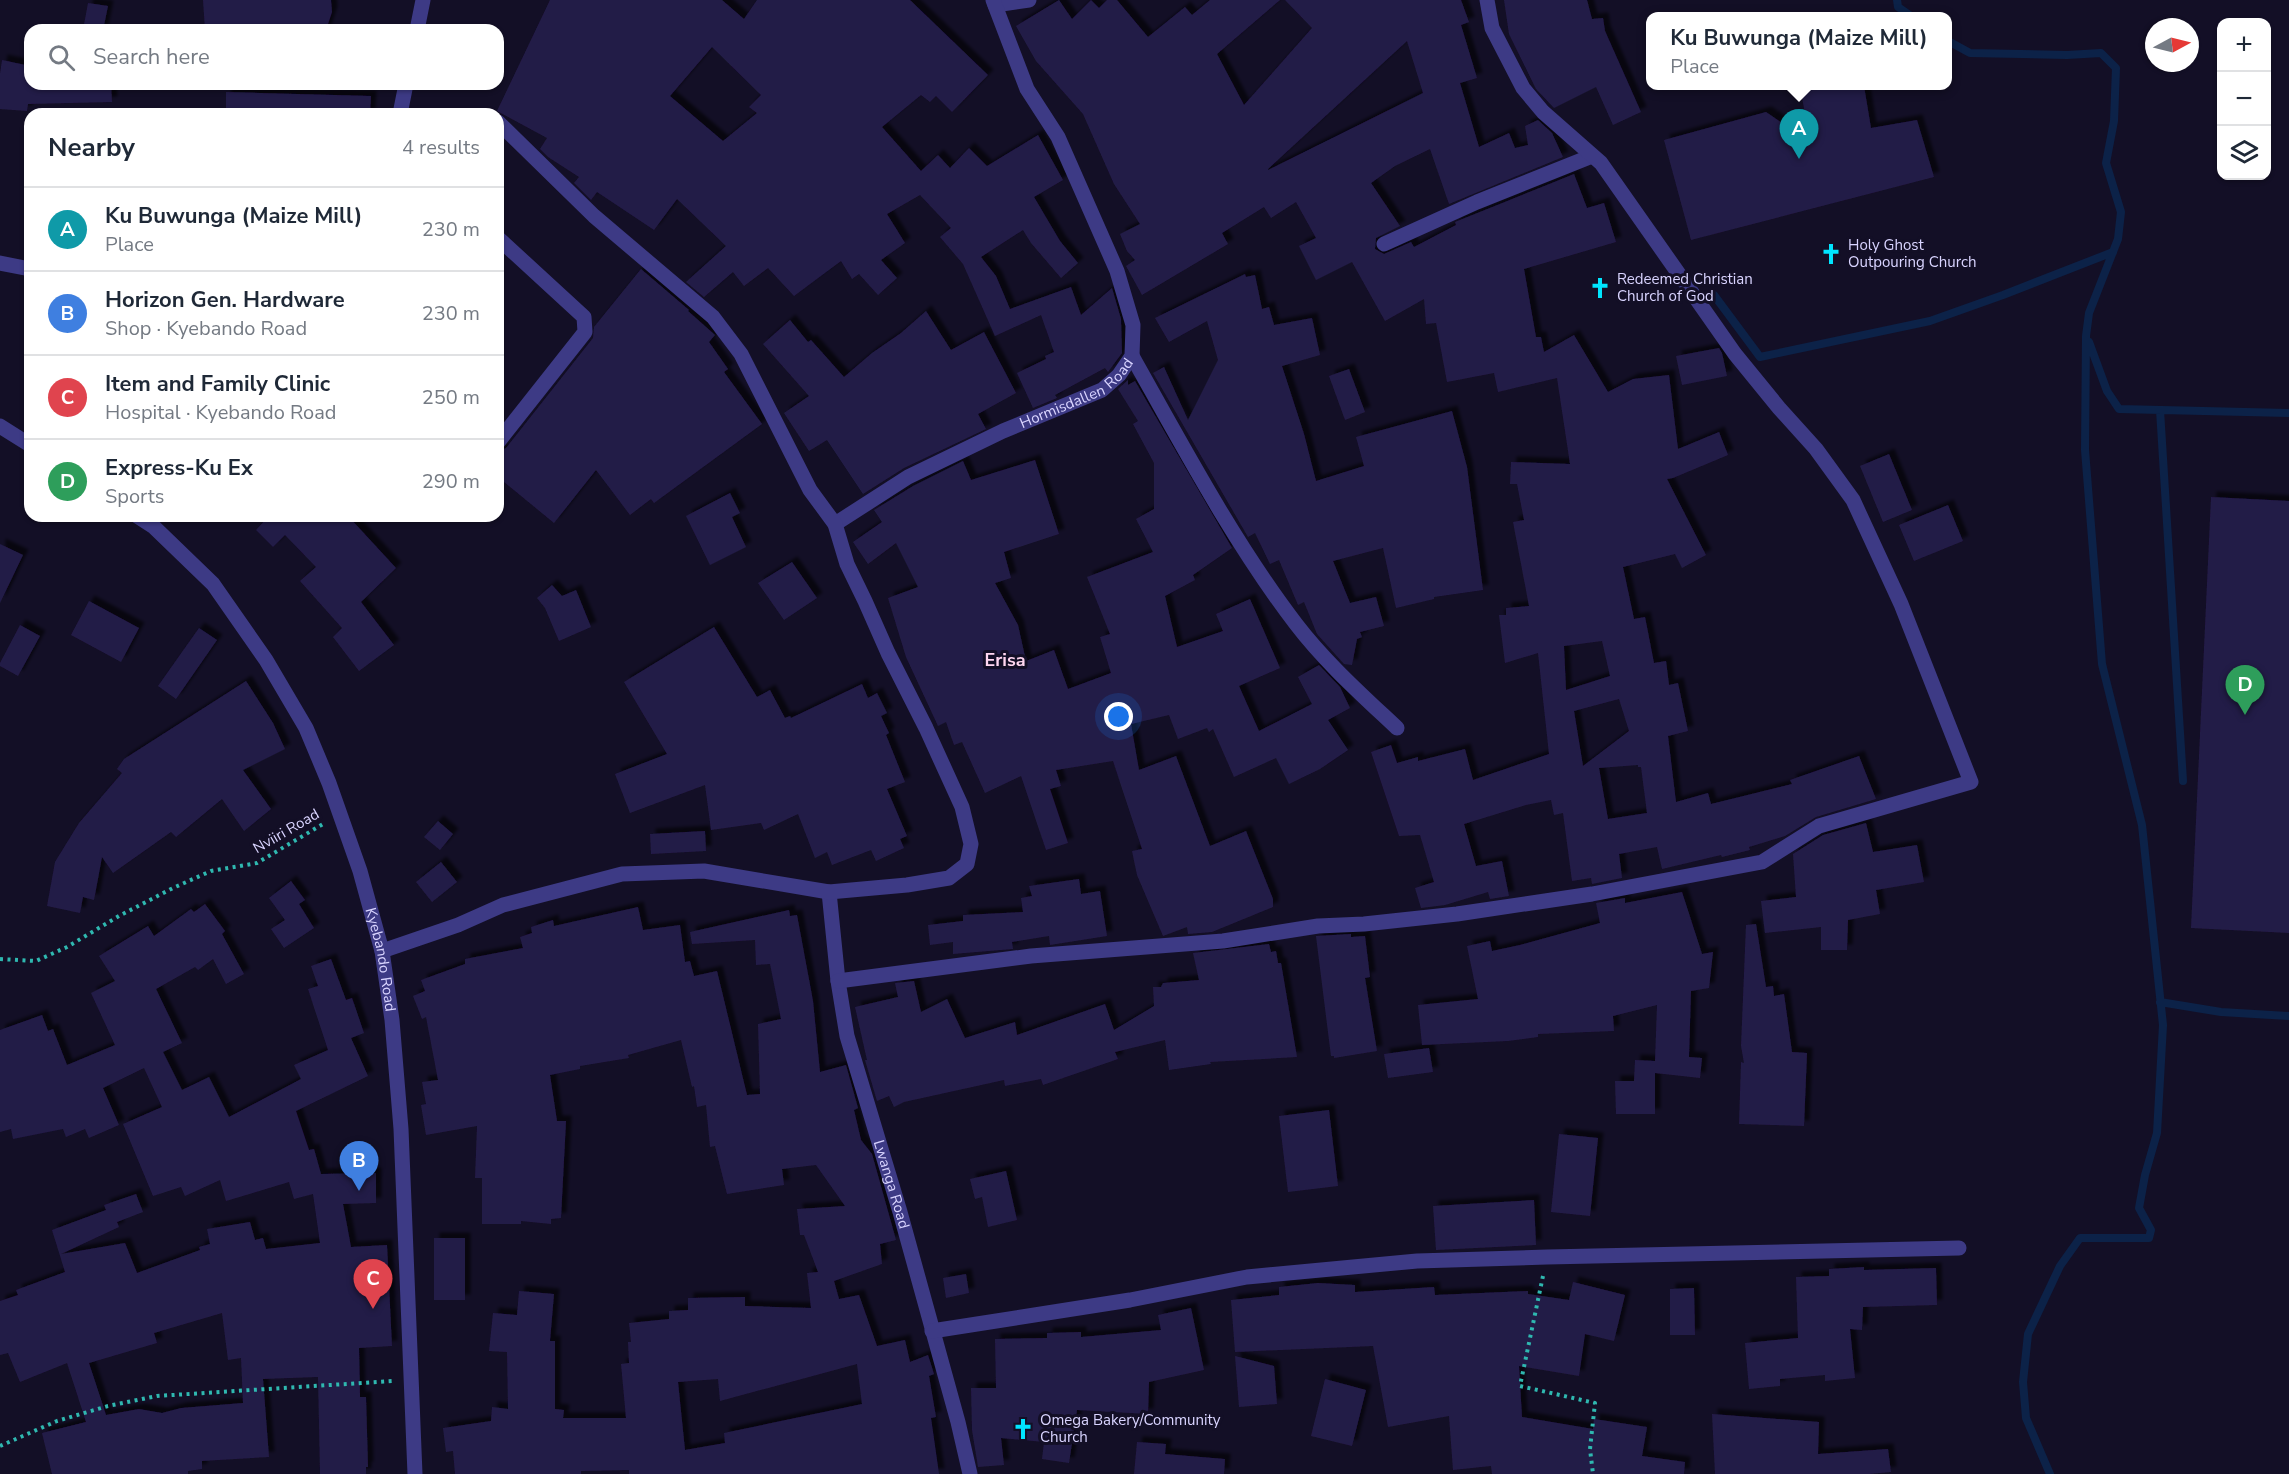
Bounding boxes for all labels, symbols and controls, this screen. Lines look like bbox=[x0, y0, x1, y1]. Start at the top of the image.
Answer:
popup bbox=[1646, 12, 1952, 90]
north arrow bbox=[2145, 18, 2199, 72]
map controls bbox=[2217, 18, 2271, 180]
button: + bbox=[2217, 18, 2271, 72]
text: Ku Buwunga (Maize Mill) bbox=[1670, 23, 1928, 53]
search box bbox=[24, 24, 504, 90]
icon: search bbox=[45, 41, 78, 74]
text: Search here bbox=[93, 42, 210, 72]
text: Place bbox=[1670, 53, 1719, 80]
button: − bbox=[2217, 72, 2271, 126]
pin: A bbox=[1780, 110, 1818, 159]
button: layers bbox=[2217, 126, 2271, 180]
text: Nearby bbox=[48, 130, 135, 165]
text: 4 results bbox=[402, 134, 480, 161]
text: Ku Buwunga (Maize Mill) bbox=[105, 201, 362, 231]
text: A bbox=[60, 216, 75, 243]
text: 230 m bbox=[422, 216, 480, 243]
text: Place bbox=[105, 231, 154, 258]
place label: Holy Ghost Outpouring Church bbox=[1848, 235, 1976, 272]
church icon: Holy Ghost Outpouring Church bbox=[1819, 242, 1843, 266]
place label: Redeemed Christian Church of God bbox=[1617, 269, 1753, 306]
church icon: Redeemed Christian Church of God bbox=[1588, 276, 1612, 300]
text: Horizon Gen. Hardware bbox=[105, 285, 345, 315]
text: B bbox=[61, 300, 74, 327]
text: 230 m bbox=[422, 300, 480, 327]
text: Shop · Kyebando Road bbox=[105, 315, 307, 342]
street label: Hormisdallen Road bbox=[1017, 354, 1138, 433]
text: Item and Family Clinic bbox=[105, 369, 330, 399]
text: C bbox=[61, 384, 74, 411]
text: 250 m bbox=[422, 384, 480, 411]
text: Hospital · Kyebando Road bbox=[105, 399, 336, 426]
text: Express-Ku Ex bbox=[105, 453, 253, 483]
text: D bbox=[60, 468, 75, 495]
text: 290 m bbox=[422, 468, 480, 495]
text: Sports bbox=[105, 483, 164, 510]
district label: Erisa bbox=[984, 648, 1026, 672]
pin: D bbox=[2226, 666, 2264, 715]
your location bbox=[1104, 702, 1133, 731]
street label: Nviiri Road bbox=[249, 804, 323, 858]
street label: Kyebando Road bbox=[361, 905, 401, 1013]
street label: Lwanga Road bbox=[869, 1137, 914, 1231]
pin: B bbox=[340, 1142, 378, 1191]
pin: C bbox=[354, 1260, 392, 1309]
place label: Omega Bakery/Community Church bbox=[1040, 1410, 1221, 1447]
church icon: Omega Bakery/Community Church bbox=[1011, 1417, 1035, 1441]

